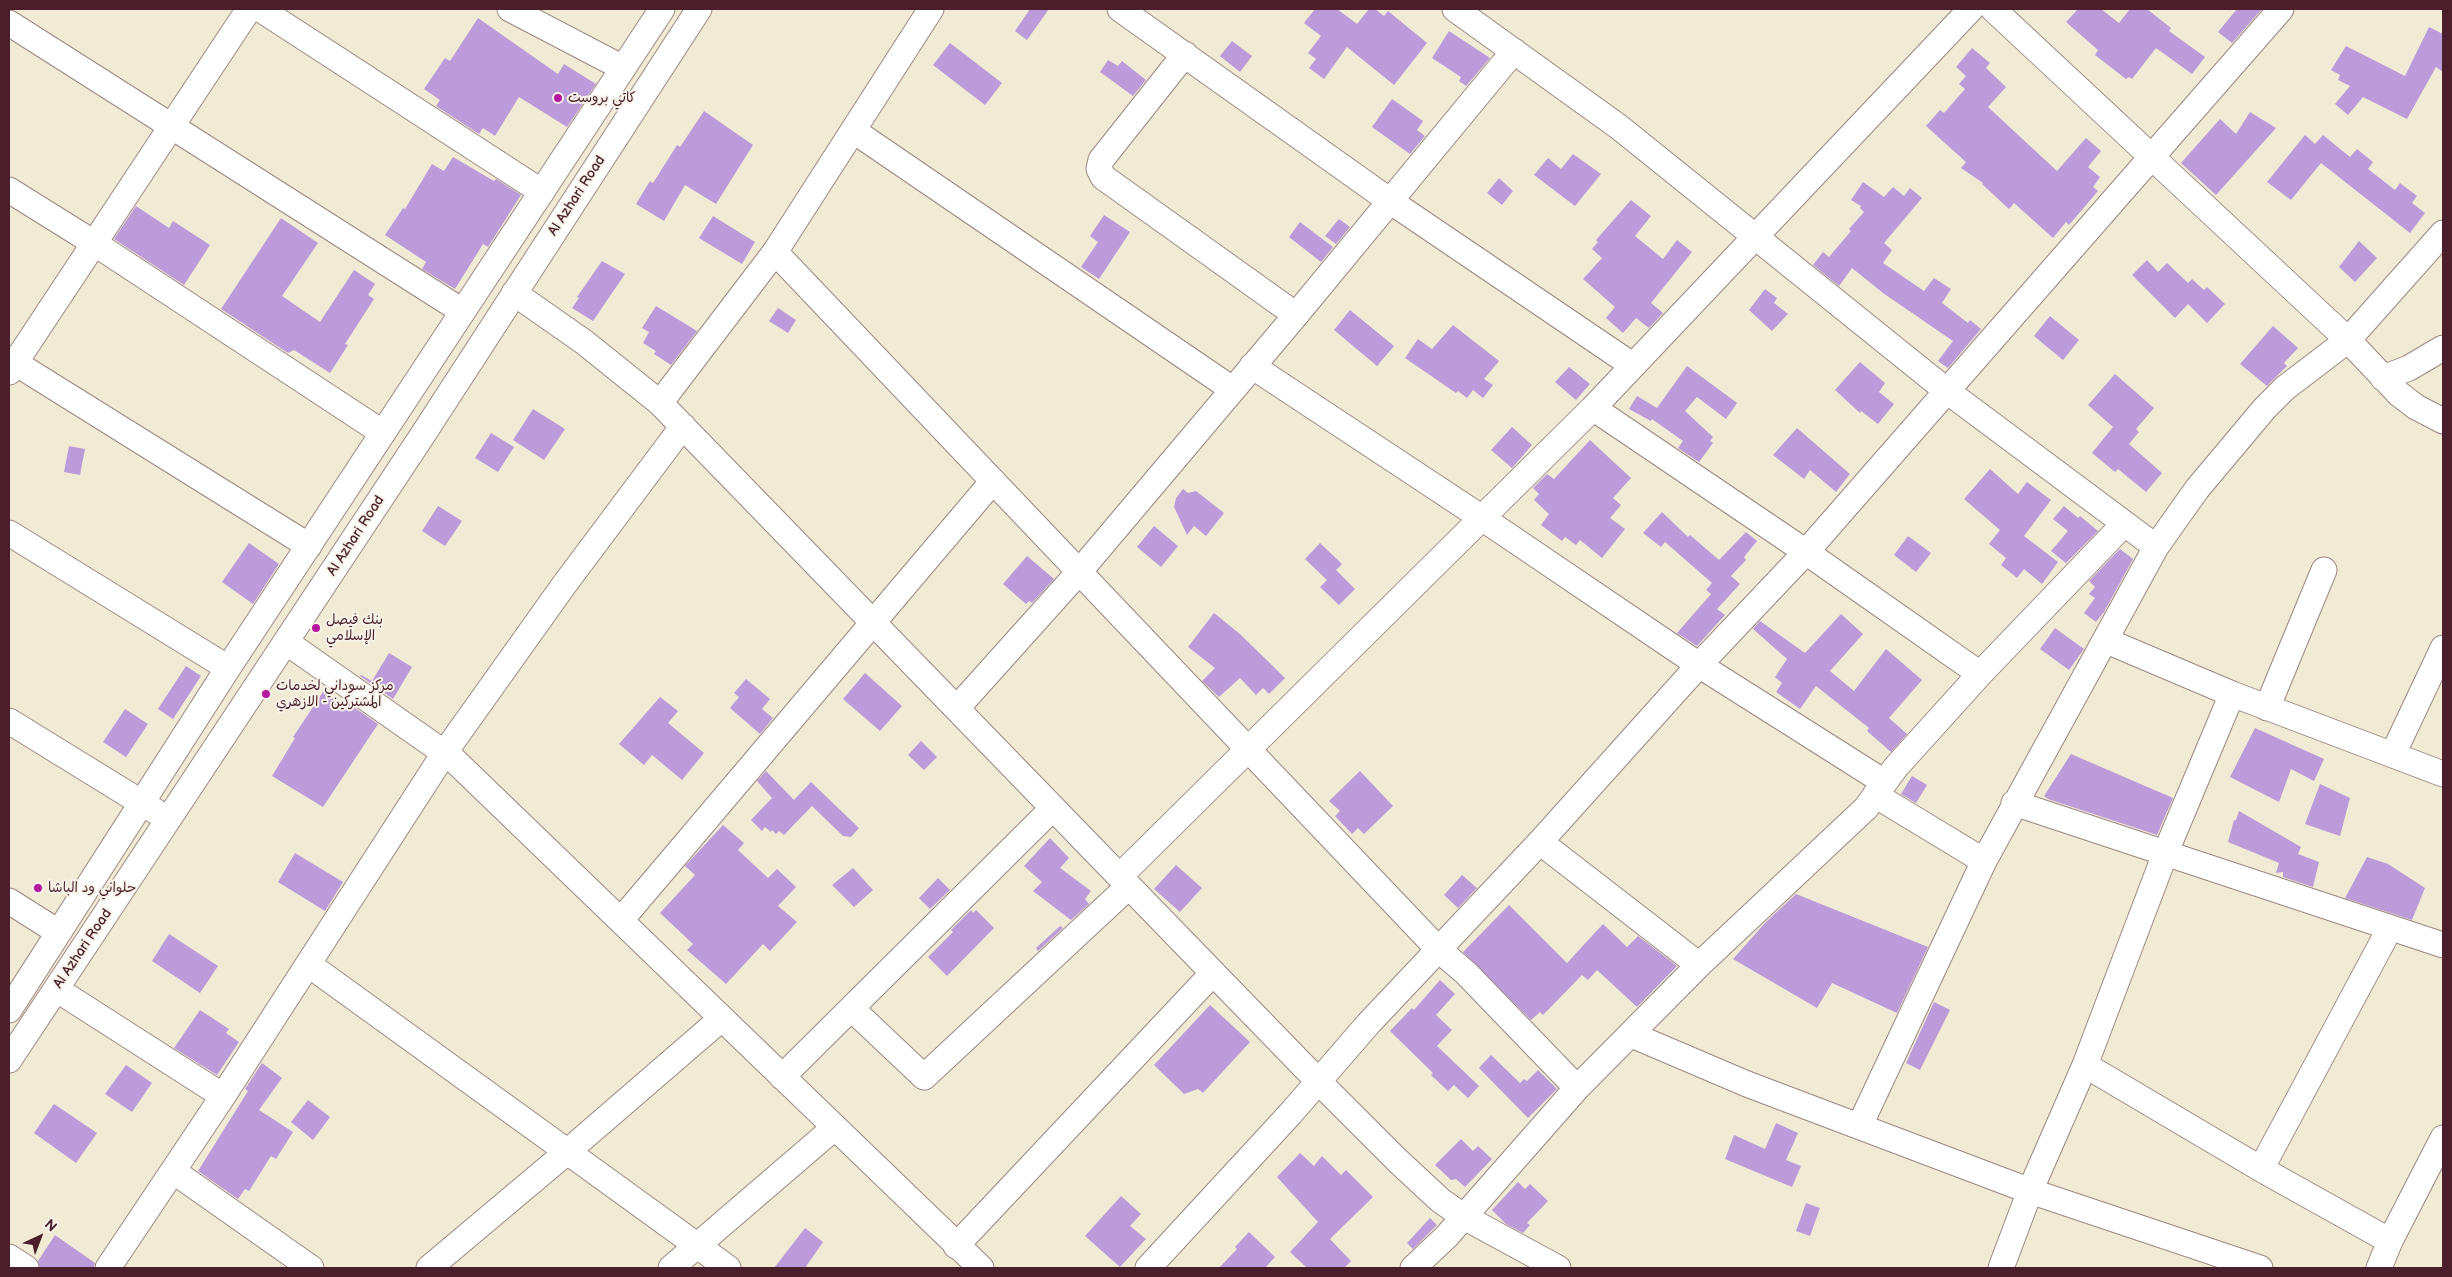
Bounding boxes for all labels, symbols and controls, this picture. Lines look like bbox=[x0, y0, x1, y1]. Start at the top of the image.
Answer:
place label: كاتي بروست bbox=[568, 90, 636, 106]
marker: كاتي بروست bbox=[552, 92, 564, 104]
street label: Al Azhari Road bbox=[545, 153, 609, 239]
street label: Al Azhari Road bbox=[324, 493, 388, 579]
place label: بنك فيصل الإسلامي bbox=[326, 612, 383, 644]
marker: بنك فيصل الإسلامي bbox=[310, 622, 322, 634]
place label: مركز سوداني لخدمات المشتركين - الازهري bbox=[276, 678, 394, 710]
marker: مركز سوداني لخدمات المشتركين - الازهري bbox=[260, 688, 272, 700]
place label: حلواني ود الباشا bbox=[48, 880, 136, 896]
marker: حلواني ود الباشا bbox=[32, 882, 44, 894]
street label: Al Azhari Road bbox=[50, 906, 116, 992]
north arrow bbox=[15, 1212, 65, 1262]
text: N bbox=[41, 1216, 60, 1235]

